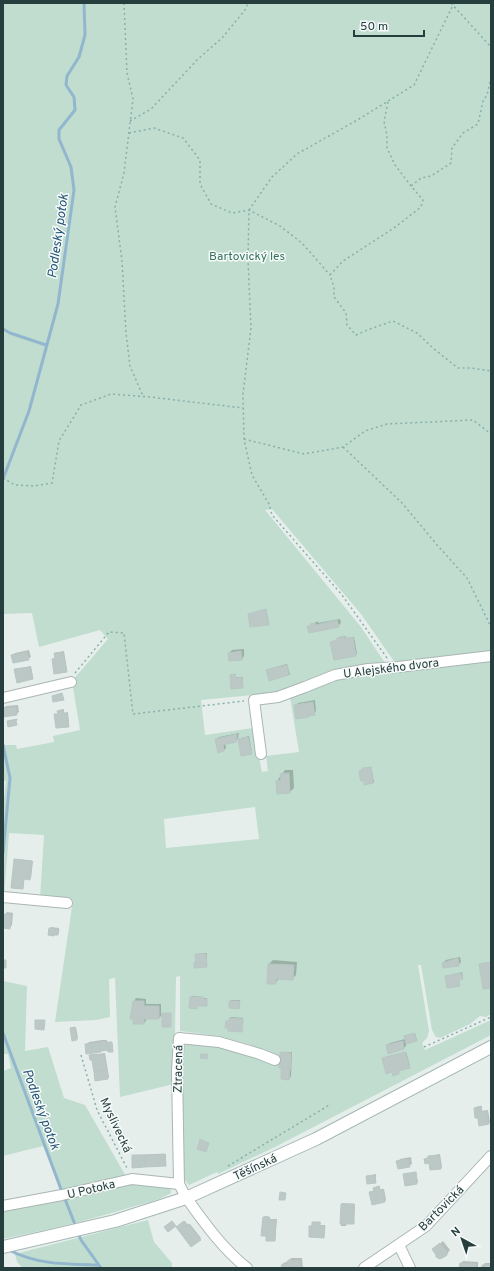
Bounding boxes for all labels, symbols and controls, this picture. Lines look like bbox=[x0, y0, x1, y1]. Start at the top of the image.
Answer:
scale bar bbox=[354, 12, 424, 38]
text: 50 m bbox=[360, 19, 388, 35]
water label: Podleský potok bbox=[45, 193, 73, 280]
park label: Bartovický les bbox=[209, 249, 285, 265]
street label: U Alejského dvora bbox=[342, 655, 440, 683]
street label: Ztracená bbox=[171, 1045, 187, 1093]
water label: Podleský potok bbox=[18, 1067, 62, 1153]
street label: Myslivecká bbox=[95, 1095, 135, 1156]
street label: Těšínská bbox=[231, 1151, 280, 1185]
street label: U Potoka bbox=[66, 1177, 117, 1203]
street label: Bartovická bbox=[415, 1182, 468, 1235]
north arrow bbox=[442, 1219, 482, 1259]
text: N bbox=[449, 1224, 464, 1240]

